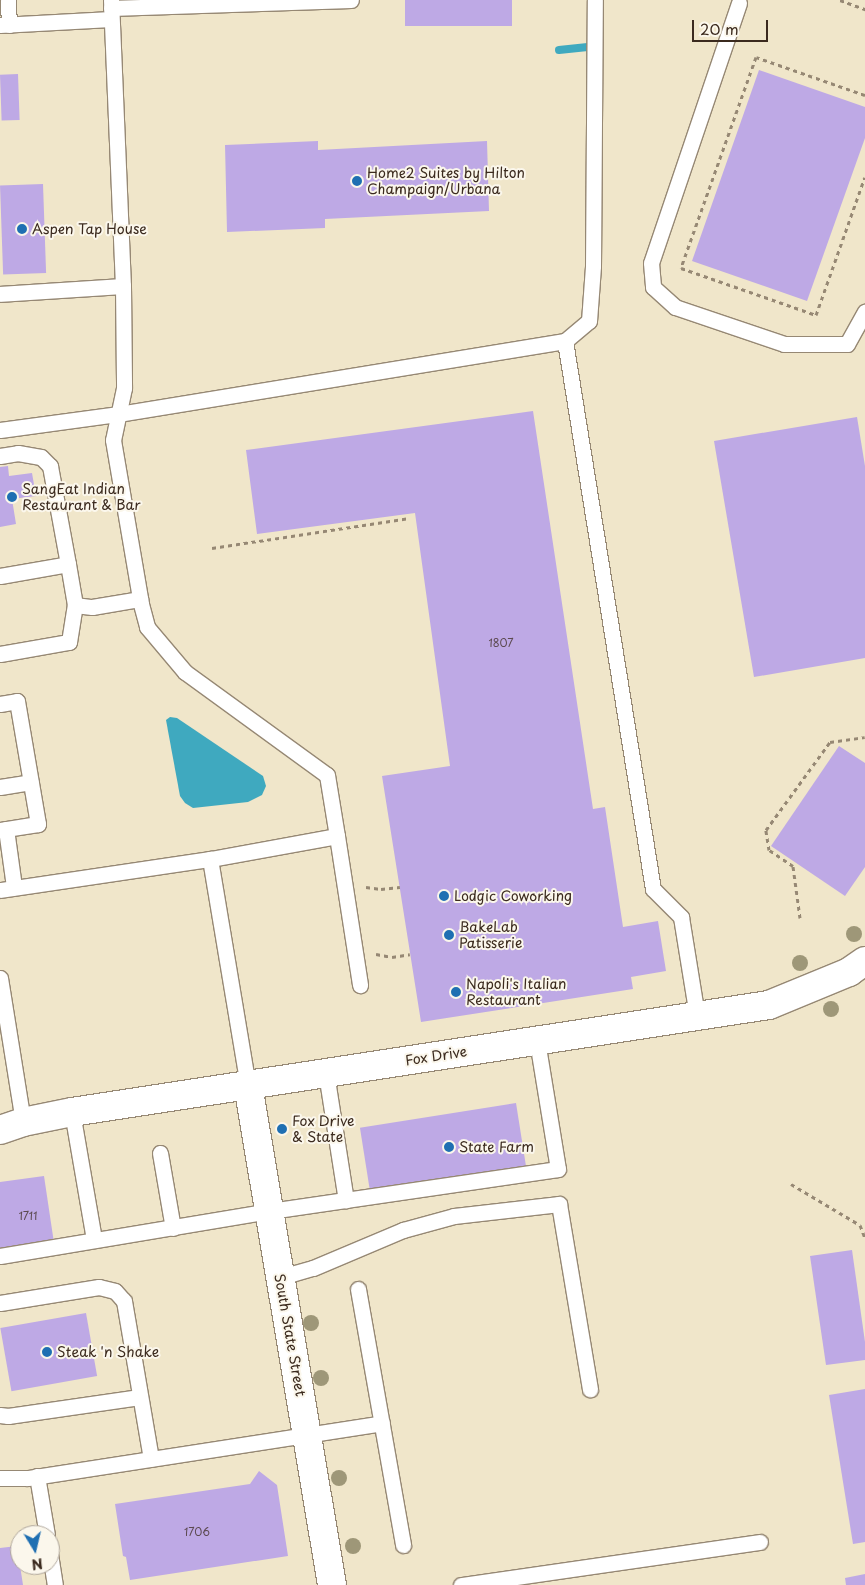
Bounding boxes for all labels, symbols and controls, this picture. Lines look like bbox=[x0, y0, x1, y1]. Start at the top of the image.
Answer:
scale bar bbox=[695, 10, 771, 42]
text: 20 m bbox=[700, 17, 739, 40]
place label: Home2 Suites by Hilton Champaign/Urbana bbox=[367, 165, 527, 198]
marker: Home2 Suites by Hilton Champaign/Urbana bbox=[351, 175, 363, 187]
place label: Aspen Tap House bbox=[32, 221, 149, 237]
marker: Aspen Tap House bbox=[16, 223, 28, 235]
place label: SangEat Indian Restaurant & Bar bbox=[22, 481, 141, 514]
marker: SangEat Indian Restaurant & Bar bbox=[6, 491, 18, 503]
house number: 1807 bbox=[488, 636, 514, 650]
place label: Lodgic Coworking bbox=[454, 888, 573, 904]
marker: Lodgic Coworking bbox=[438, 890, 450, 902]
place label: BakeLab Patisserie bbox=[459, 919, 522, 952]
marker: BakeLab Patisserie bbox=[443, 929, 455, 941]
place label: Napoli's Italian Restaurant bbox=[466, 976, 566, 1009]
marker: Napoli's Italian Restaurant bbox=[450, 986, 462, 998]
street label: Fox Drive bbox=[403, 1043, 469, 1069]
place label: Fox Drive & State bbox=[292, 1113, 355, 1146]
marker: Fox Drive & State bbox=[276, 1123, 288, 1135]
place label: State Farm bbox=[459, 1139, 535, 1155]
marker: State Farm bbox=[443, 1141, 455, 1153]
house number: 1711 bbox=[19, 1209, 37, 1223]
street label: South State Street bbox=[271, 1272, 309, 1398]
place label: Steak 'n Shake bbox=[57, 1344, 160, 1360]
marker: Steak 'n Shake bbox=[41, 1346, 53, 1358]
north arrow bbox=[10, 1525, 60, 1575]
house number: 1706 bbox=[184, 1525, 210, 1539]
text: N bbox=[30, 1553, 44, 1576]

